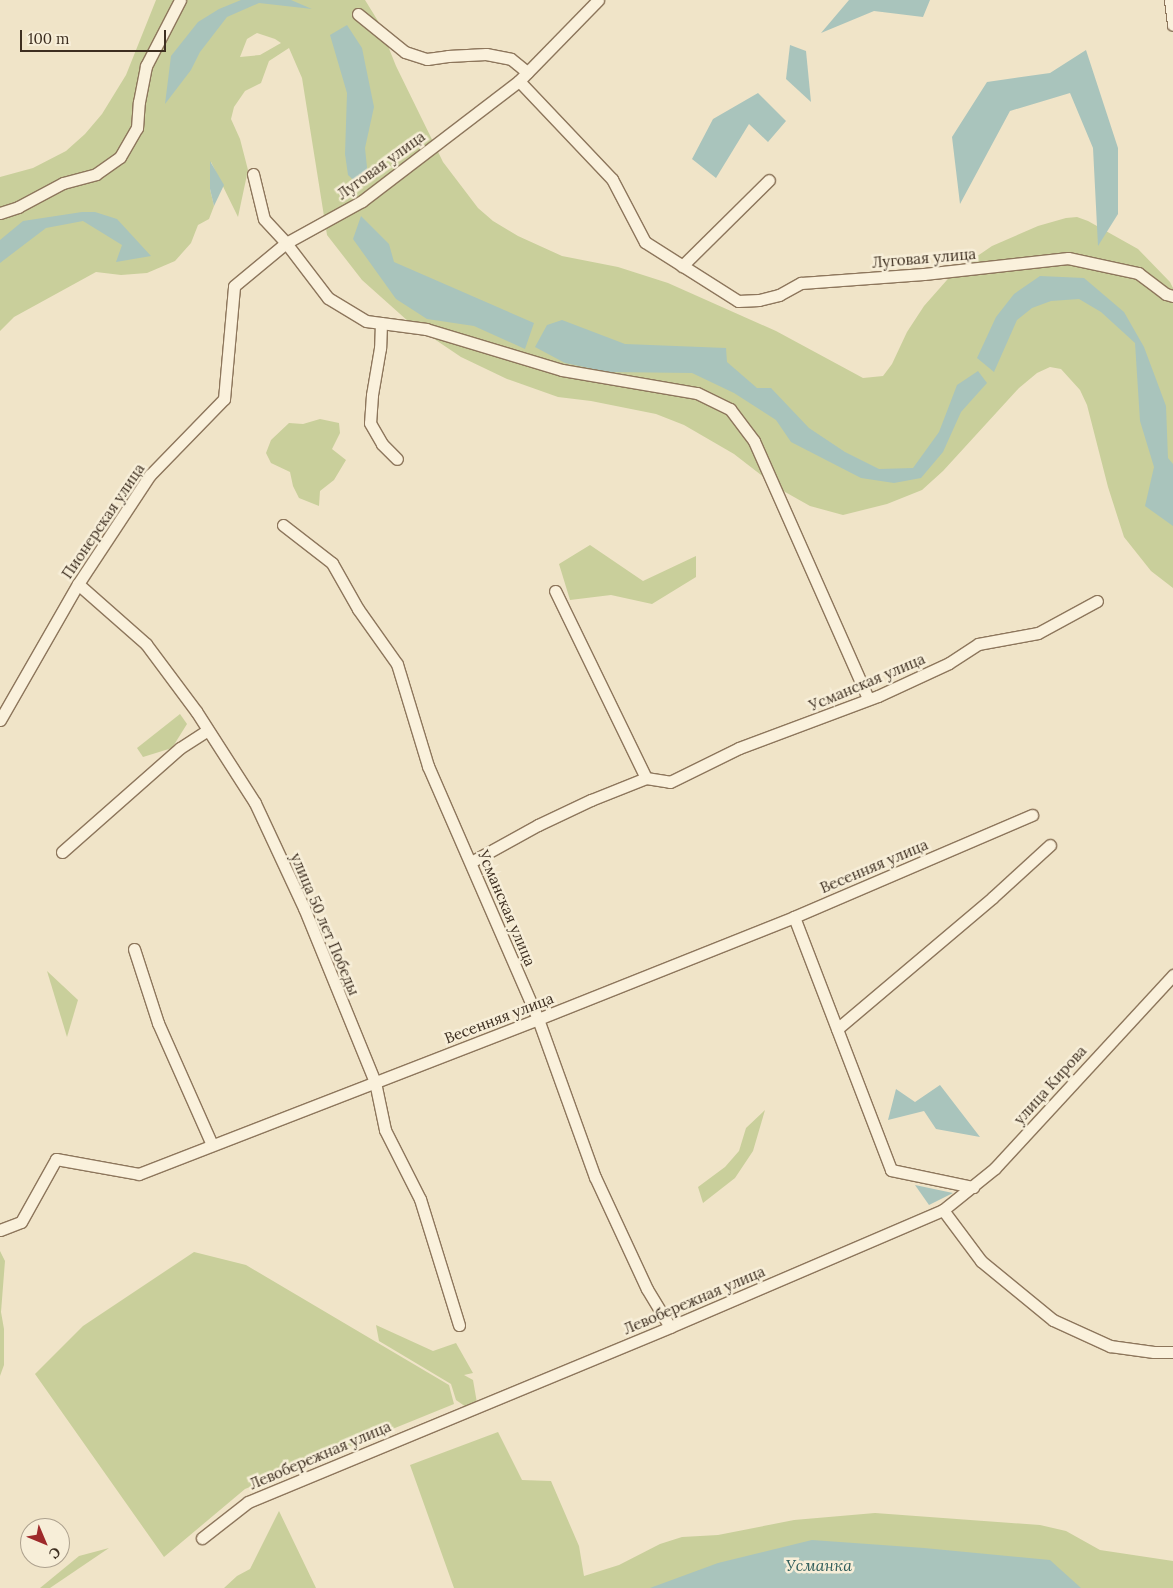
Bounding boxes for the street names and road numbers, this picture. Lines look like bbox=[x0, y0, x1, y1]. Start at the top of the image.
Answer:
street label: Луговая улица bbox=[334, 127, 428, 203]
street label: Луговая улица bbox=[871, 244, 977, 272]
street label: Пионерская улица bbox=[58, 460, 148, 582]
street label: Усманская улица bbox=[806, 649, 928, 715]
street label: Весенняя улица bbox=[817, 835, 931, 897]
street label: Усманская улица bbox=[474, 847, 540, 969]
street label: улица 50 лет Победы bbox=[287, 850, 363, 998]
street label: Весенняя улица bbox=[442, 989, 556, 1047]
street label: улица Кирова bbox=[1010, 1042, 1090, 1128]
street label: Левобережная улица bbox=[620, 1262, 768, 1338]
street label: Левобережная улица bbox=[246, 1417, 394, 1493]

